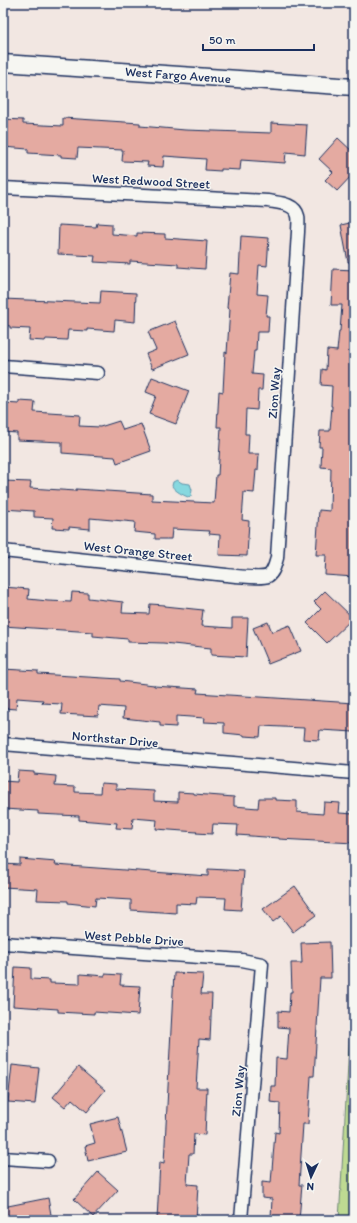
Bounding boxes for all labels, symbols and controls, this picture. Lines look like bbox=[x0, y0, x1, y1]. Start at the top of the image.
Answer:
scale bar bbox=[203, 26, 314, 52]
text: 50 m bbox=[209, 33, 235, 47]
street label: West Fargo Avenue bbox=[124, 64, 232, 86]
street label: West Redwood Street bbox=[91, 170, 211, 192]
street label: Zion Way bbox=[265, 367, 283, 419]
street label: West Orange Street bbox=[83, 538, 193, 564]
street label: Northstar Drive bbox=[71, 728, 159, 750]
street label: West Pebble Drive bbox=[84, 927, 184, 949]
street label: Zion Way bbox=[228, 1065, 248, 1117]
north arrow bbox=[291, 1157, 331, 1197]
text: N bbox=[306, 1180, 315, 1193]

